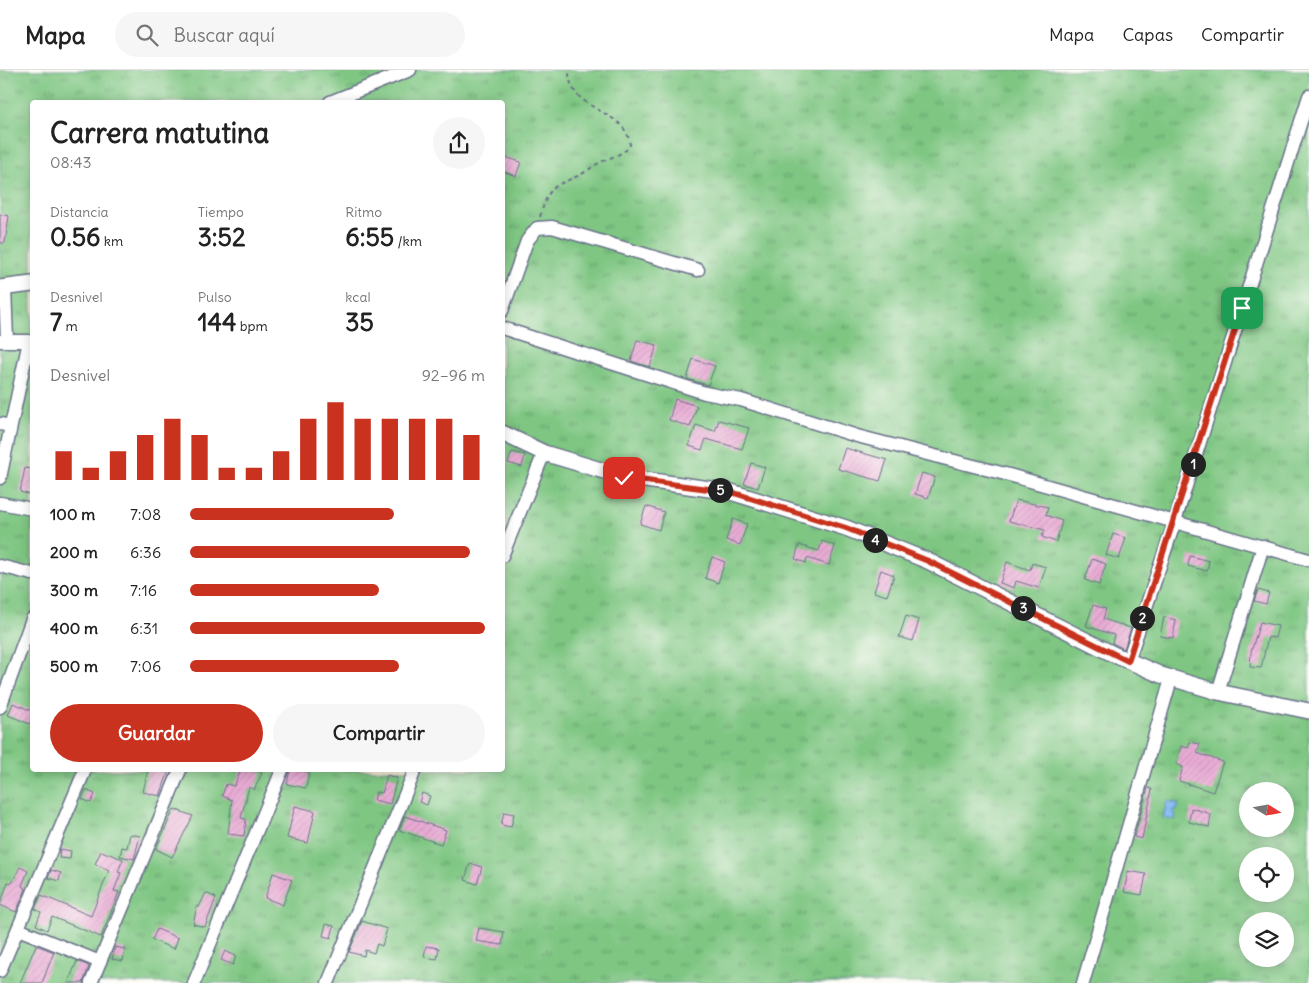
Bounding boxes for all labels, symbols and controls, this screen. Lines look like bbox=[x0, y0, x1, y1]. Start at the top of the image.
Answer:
search box bbox=[115, 12, 465, 57]
text: Mapa bbox=[25, 20, 85, 50]
icon: search bbox=[133, 21, 161, 49]
text: Buscar aquí bbox=[173, 23, 275, 47]
text: Mapa bbox=[1049, 23, 1094, 46]
text: Capas bbox=[1122, 23, 1173, 46]
text: Compartir bbox=[1201, 23, 1284, 46]
text: Carrera matutina bbox=[50, 115, 269, 151]
button: share bbox=[433, 117, 485, 169]
text: 08:43 bbox=[50, 152, 92, 172]
text: Distancia bbox=[50, 203, 109, 221]
text: Tiempo bbox=[198, 203, 244, 221]
text: Ritmo bbox=[345, 203, 382, 221]
text: 0.56 bbox=[50, 221, 100, 253]
text: 3:52 bbox=[198, 221, 246, 253]
text: 6:55 bbox=[345, 221, 394, 253]
text: km bbox=[100, 232, 123, 250]
text: /km bbox=[394, 232, 422, 250]
pin bbox=[1221, 287, 1263, 329]
text: Desnivel bbox=[50, 288, 103, 306]
text: Pulso bbox=[198, 288, 232, 306]
text: kcal bbox=[345, 288, 371, 306]
icon: arrive bbox=[1228, 294, 1256, 322]
text: 7 bbox=[50, 306, 62, 338]
text: 144 bbox=[198, 306, 236, 338]
text: 35 bbox=[345, 306, 374, 338]
text: m bbox=[62, 317, 78, 335]
text: bpm bbox=[236, 317, 268, 335]
text: Desnivel bbox=[50, 365, 110, 385]
text: 92–96 m bbox=[422, 365, 485, 385]
pin: 1 bbox=[1180, 452, 1206, 476]
text: 1 bbox=[1191, 455, 1196, 473]
pin bbox=[603, 457, 645, 499]
icon: check bbox=[610, 464, 638, 492]
pin: 5 bbox=[708, 478, 732, 502]
text: 5 bbox=[716, 481, 725, 499]
text: 100 m bbox=[50, 504, 95, 524]
text: 7:08 bbox=[130, 504, 161, 524]
pin: 4 bbox=[862, 528, 888, 552]
text: 4 bbox=[871, 531, 880, 549]
text: 200 m bbox=[50, 542, 98, 562]
text: 6:36 bbox=[130, 542, 161, 562]
text: 300 m bbox=[50, 580, 98, 600]
text: 7:16 bbox=[130, 580, 157, 600]
pin: 3 bbox=[1010, 596, 1036, 620]
text: 3 bbox=[1020, 599, 1027, 617]
pin: 2 bbox=[1130, 606, 1154, 630]
text: 2 bbox=[1139, 609, 1146, 627]
text: 400 m bbox=[50, 618, 98, 638]
text: 6:31 bbox=[130, 618, 158, 638]
text: 500 m bbox=[50, 656, 98, 676]
text: 7:06 bbox=[130, 656, 161, 676]
button: Guardar bbox=[50, 704, 263, 762]
button: Compartir bbox=[273, 704, 485, 762]
north arrow bbox=[1239, 782, 1294, 838]
map controls bbox=[1239, 782, 1294, 967]
button: locate bbox=[1239, 847, 1294, 902]
button: layers bbox=[1239, 912, 1294, 967]

